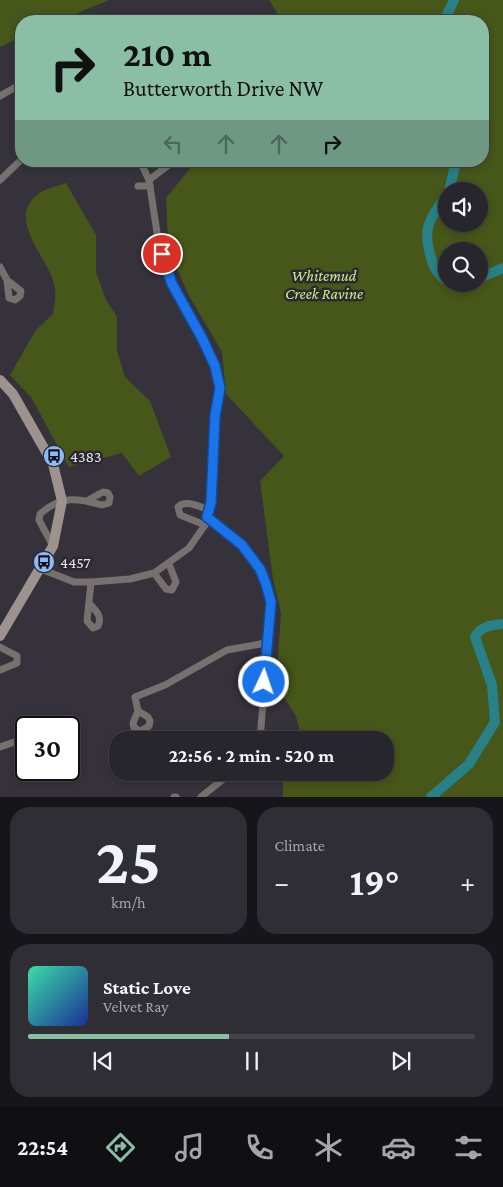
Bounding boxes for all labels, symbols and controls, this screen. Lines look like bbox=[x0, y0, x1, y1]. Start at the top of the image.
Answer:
icon: right bbox=[40, 35, 105, 100]
text: 210 m bbox=[123, 35, 212, 74]
text: Butterworth Drive NW bbox=[123, 76, 323, 101]
icon: left bbox=[159, 130, 187, 158]
icon: ahead bbox=[212, 130, 240, 158]
icon: ahead bbox=[265, 130, 293, 158]
icon: right bbox=[318, 130, 346, 158]
map controls bbox=[438, 182, 488, 292]
button: sound bbox=[438, 182, 488, 232]
pin bbox=[141, 233, 183, 275]
icon: arrive bbox=[148, 240, 176, 268]
button: search bbox=[438, 242, 488, 292]
park label: Whitemud Creek Ravine bbox=[285, 267, 363, 302]
bus stop icon: 4383 bbox=[42, 444, 66, 468]
place label: 4383 bbox=[70, 448, 101, 465]
bus stop icon: 4457 bbox=[32, 550, 56, 574]
place label: 4457 bbox=[60, 554, 91, 571]
position arrow bbox=[237, 655, 289, 707]
speed limit sign: 30 bbox=[15, 716, 80, 781]
text: 22:56 · 2 min · 520 m bbox=[169, 745, 334, 766]
text: 25 bbox=[96, 825, 161, 897]
text: Climate bbox=[275, 837, 325, 854]
text: 19° bbox=[350, 861, 400, 903]
text: − bbox=[275, 867, 289, 898]
text: + bbox=[460, 867, 475, 898]
text: km/h bbox=[111, 894, 146, 911]
text: Static Love bbox=[103, 977, 191, 998]
text: Velvet Ray bbox=[103, 998, 169, 1015]
icon: previous bbox=[89, 1047, 117, 1075]
icon: pause bbox=[238, 1047, 266, 1075]
icon: next bbox=[387, 1047, 415, 1075]
icon: directions bbox=[103, 1130, 138, 1165]
icon: music bbox=[172, 1130, 207, 1165]
icon: phone bbox=[242, 1130, 277, 1165]
icon: climate bbox=[311, 1130, 346, 1165]
icon: car bbox=[381, 1130, 416, 1165]
icon: filters bbox=[451, 1130, 486, 1165]
text: 22:54 bbox=[17, 1135, 68, 1160]

